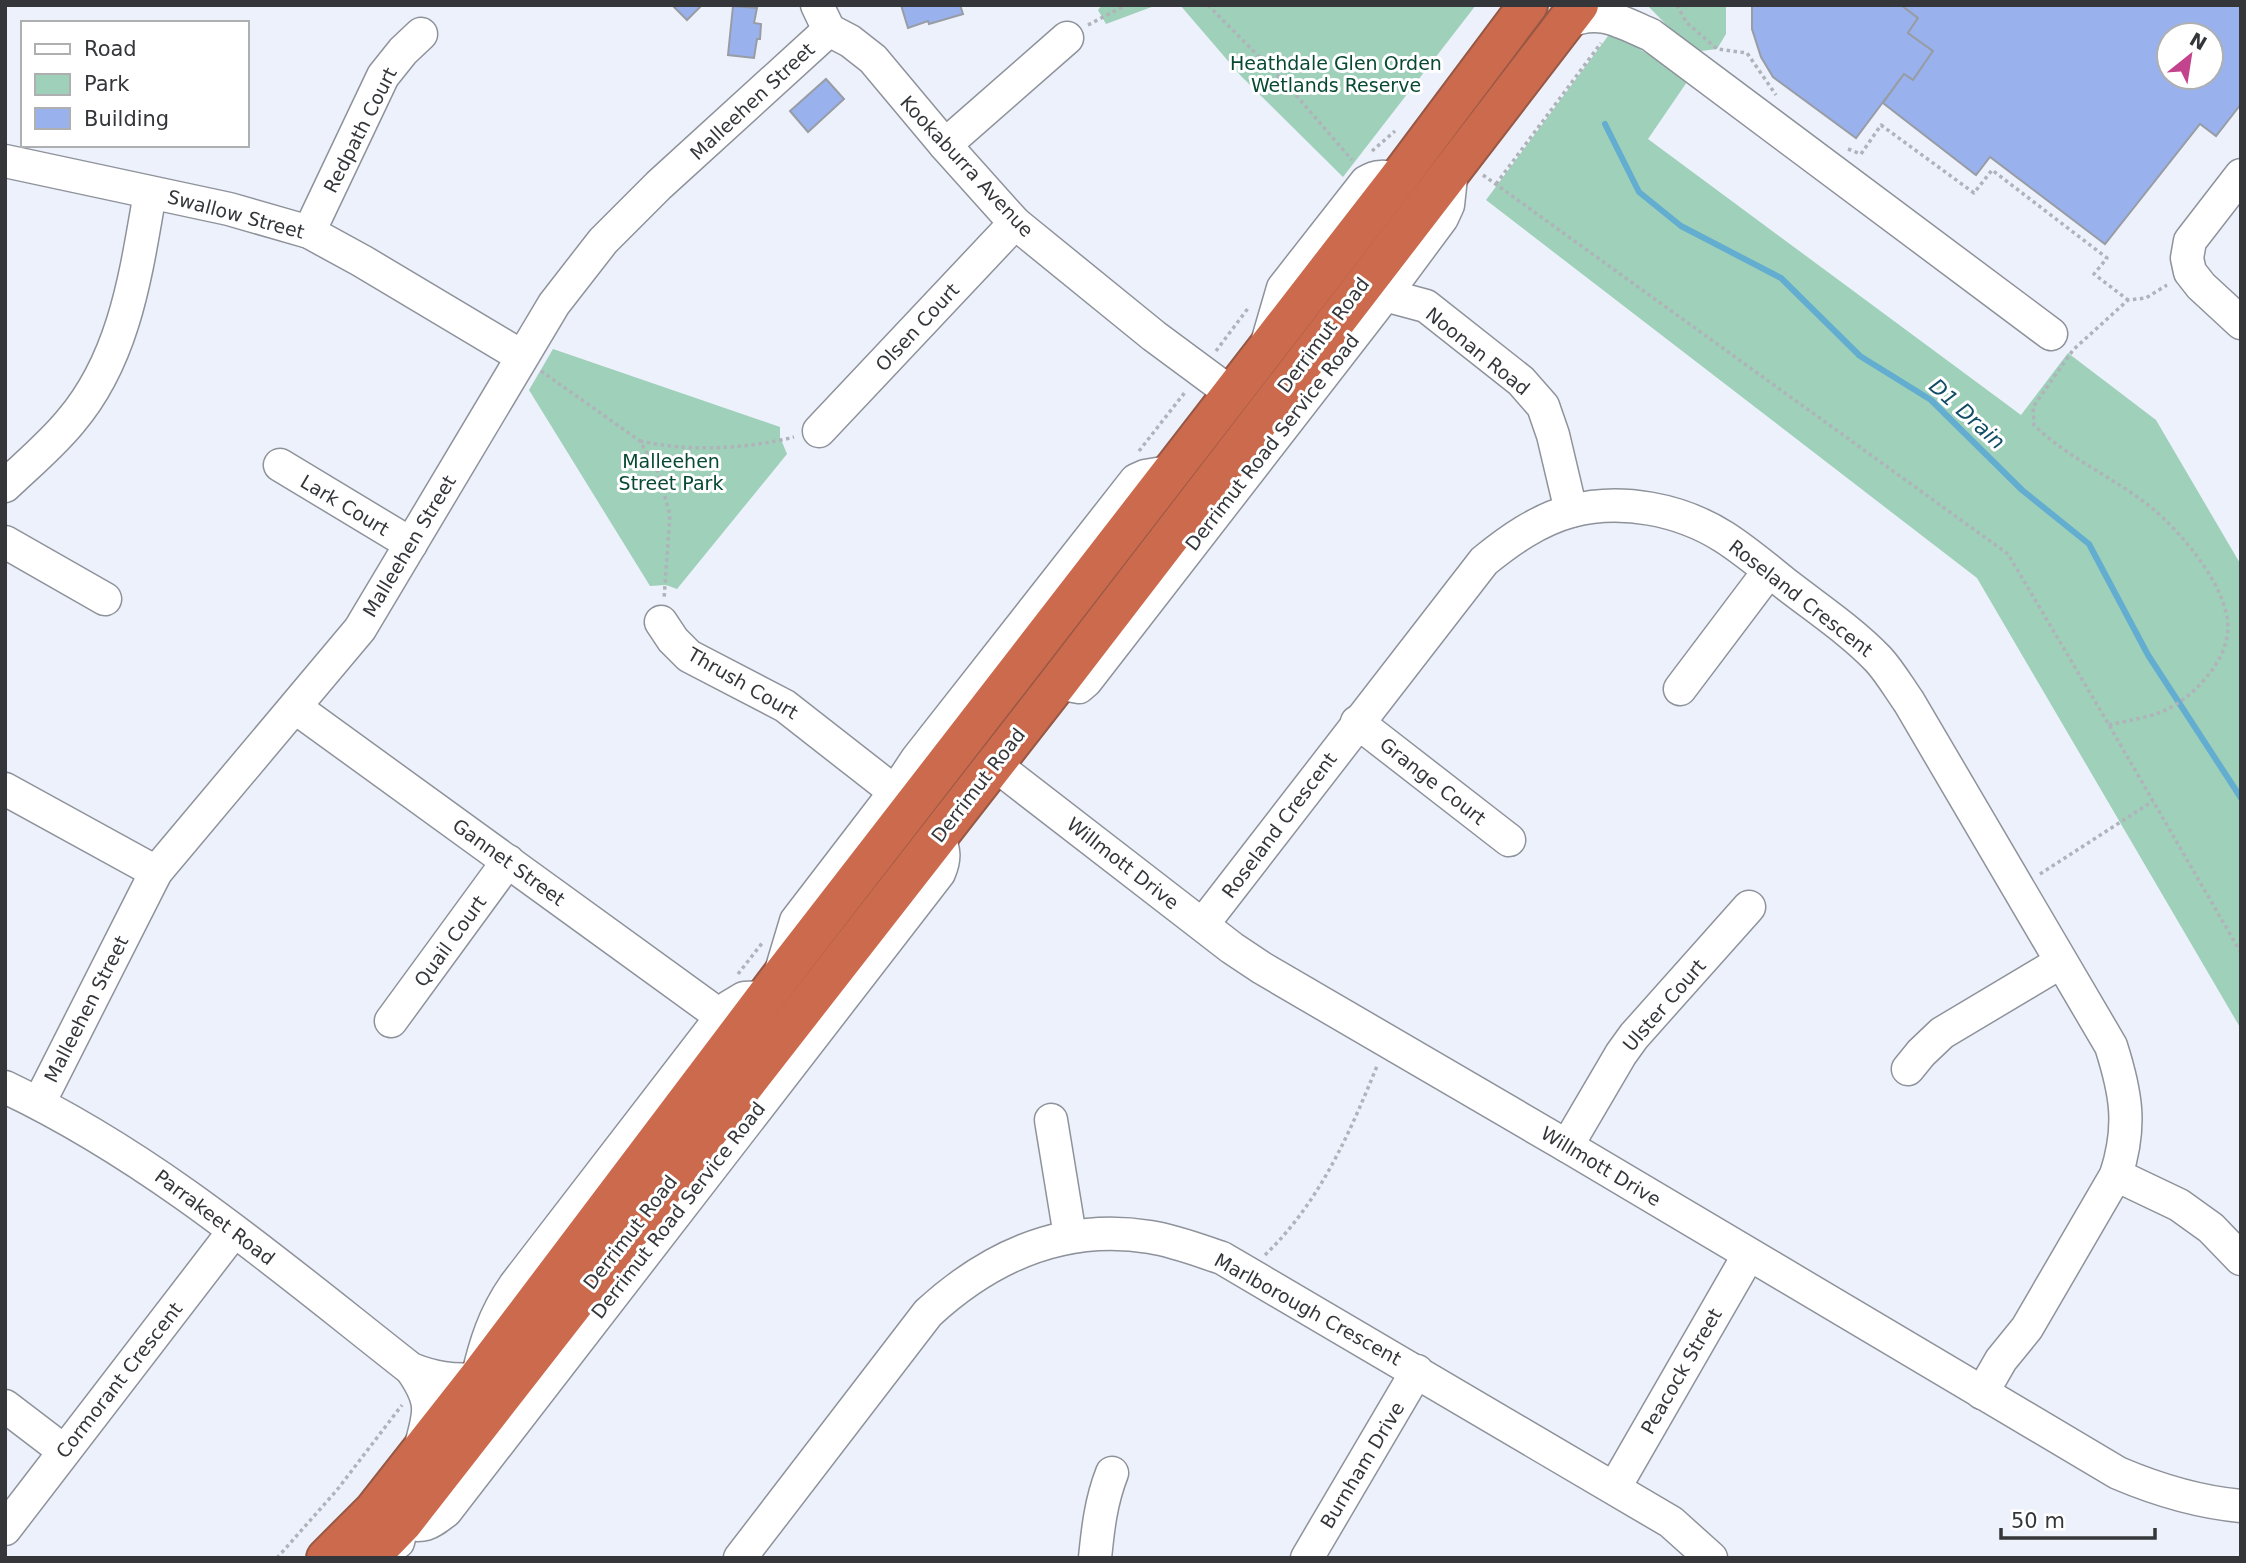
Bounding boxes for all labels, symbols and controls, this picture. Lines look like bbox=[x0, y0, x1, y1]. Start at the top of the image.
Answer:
legend bbox=[21, 21, 248, 147]
north arrow bbox=[2155, 21, 2225, 91]
text: N bbox=[2186, 28, 2211, 55]
text: Road bbox=[84, 37, 137, 61]
street label: Malleehen Street bbox=[685, 38, 819, 164]
park label: Heathdale Glen Orden Wetlands Reserve bbox=[1230, 52, 1442, 96]
street label: Redpath Court bbox=[319, 64, 401, 196]
text: Park bbox=[84, 72, 130, 96]
street label: Kookaburra Avenue bbox=[896, 91, 1038, 241]
text: Building bbox=[84, 107, 169, 131]
street label: Swallow Street bbox=[165, 185, 307, 243]
street label: Derrimut Road bbox=[1273, 273, 1373, 397]
street label: Olsen Court bbox=[871, 279, 963, 375]
street label: Noonan Road bbox=[1422, 303, 1534, 399]
street label: Derrimut Road Service Road bbox=[1181, 329, 1363, 555]
water label: D1 Drain bbox=[1924, 374, 2010, 454]
park label: Malleehen Street Park bbox=[619, 450, 723, 494]
street label: Lark Court bbox=[297, 470, 393, 540]
street label: Malleehen Street bbox=[358, 471, 460, 621]
street label: Roseland Crescent bbox=[1725, 535, 1877, 661]
street label: Thrush Court bbox=[683, 642, 802, 723]
street label: Derrimut Road bbox=[927, 724, 1029, 846]
street label: Grange Court bbox=[1376, 733, 1490, 829]
street label: Roseland Crescent bbox=[1217, 748, 1341, 902]
street label: Willmott Drive bbox=[1063, 812, 1183, 914]
street label: Gannet Street bbox=[449, 814, 569, 910]
street label: Quail Court bbox=[410, 891, 490, 991]
street label: Malleehen Street bbox=[40, 932, 132, 1086]
street label: Ulster Court bbox=[1618, 955, 1710, 1055]
street label: Derrimut Road Service Road bbox=[586, 1097, 770, 1323]
street label: Willmott Drive bbox=[1537, 1122, 1665, 1210]
street label: Parrakeet Road bbox=[151, 1165, 279, 1269]
street label: Derrimut Road bbox=[578, 1170, 682, 1294]
street label: Marlborough Crescent bbox=[1211, 1249, 1405, 1369]
street label: Cormorant Crescent bbox=[51, 1298, 187, 1462]
street label: Peacock Street bbox=[1636, 1304, 1726, 1438]
street label: Burnham Drive bbox=[1316, 1398, 1408, 1532]
scale bar bbox=[2001, 1496, 2155, 1540]
text: 50 m bbox=[2011, 1509, 2065, 1533]

